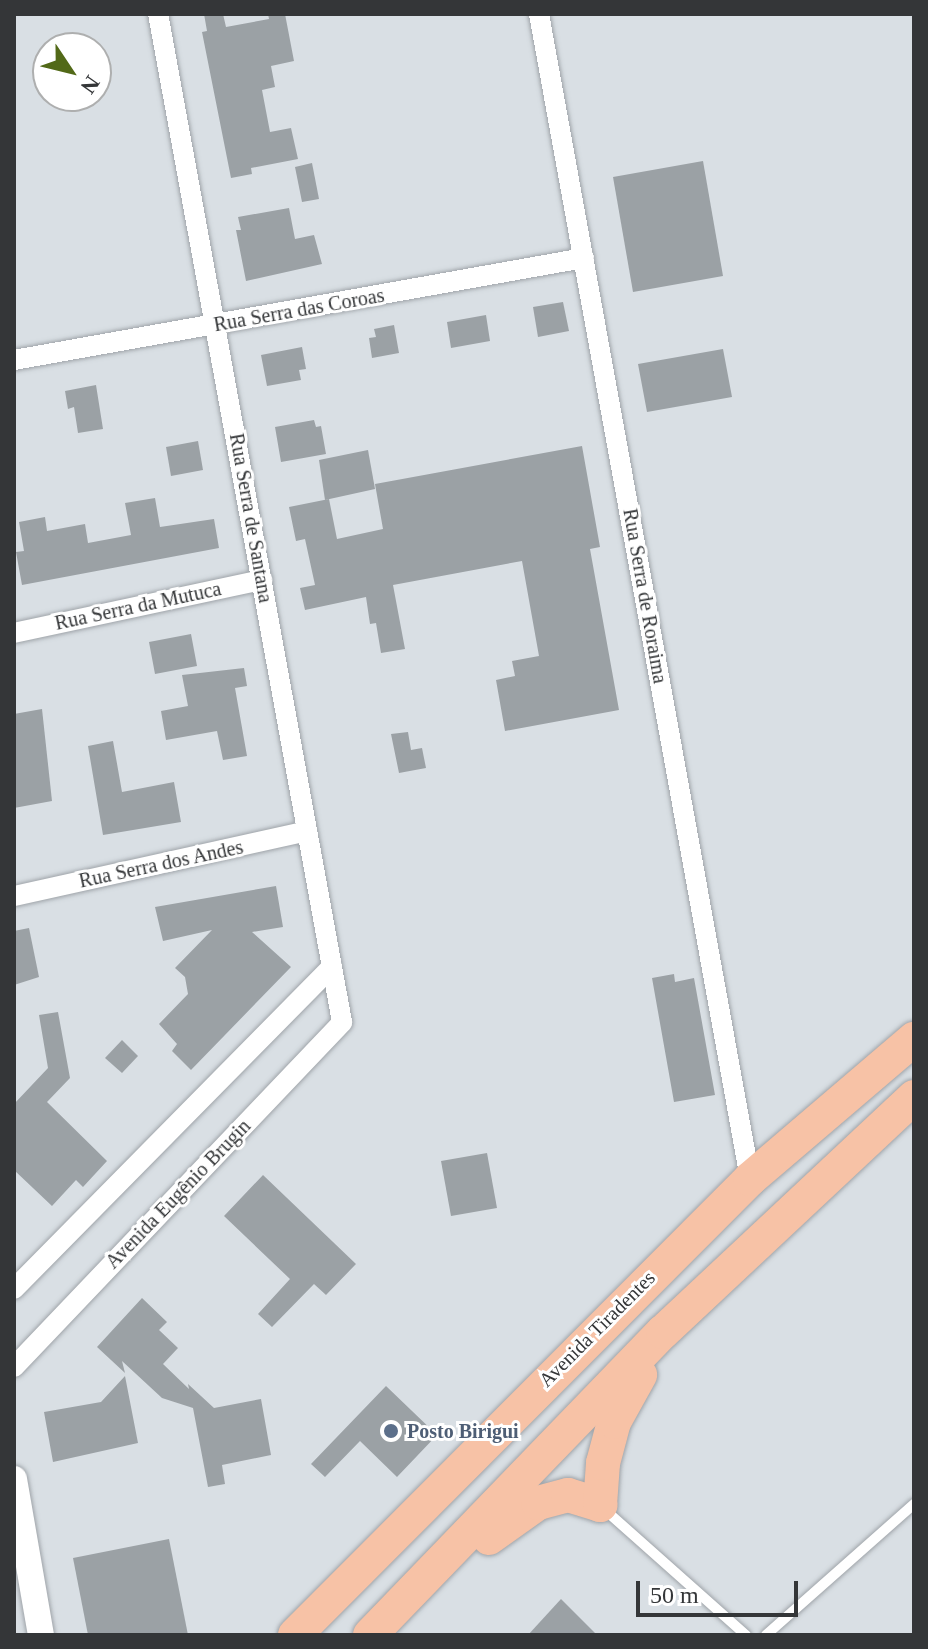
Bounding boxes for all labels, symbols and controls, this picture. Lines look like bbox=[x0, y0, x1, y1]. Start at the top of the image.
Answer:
north arrow bbox=[32, 32, 112, 112]
text: N bbox=[76, 71, 105, 99]
street label: Rua Serra das Coroas bbox=[212, 283, 386, 337]
street label: Rua Serra de Santana bbox=[224, 431, 278, 605]
street label: Rua Serra de Roraima bbox=[618, 507, 672, 685]
street label: Rua Serra da Mutuca bbox=[53, 577, 223, 635]
street label: Rua Serra dos Andes bbox=[76, 835, 246, 893]
street label: Avenida Eugênio Brugin bbox=[100, 1114, 256, 1274]
street label: Avenida Tiradentes bbox=[534, 1266, 660, 1392]
place label: Posto Birigui bbox=[407, 1419, 519, 1443]
marker: Posto Birigui bbox=[382, 1422, 400, 1440]
scale bar bbox=[640, 1565, 802, 1615]
text: 50 m bbox=[650, 1582, 699, 1608]

